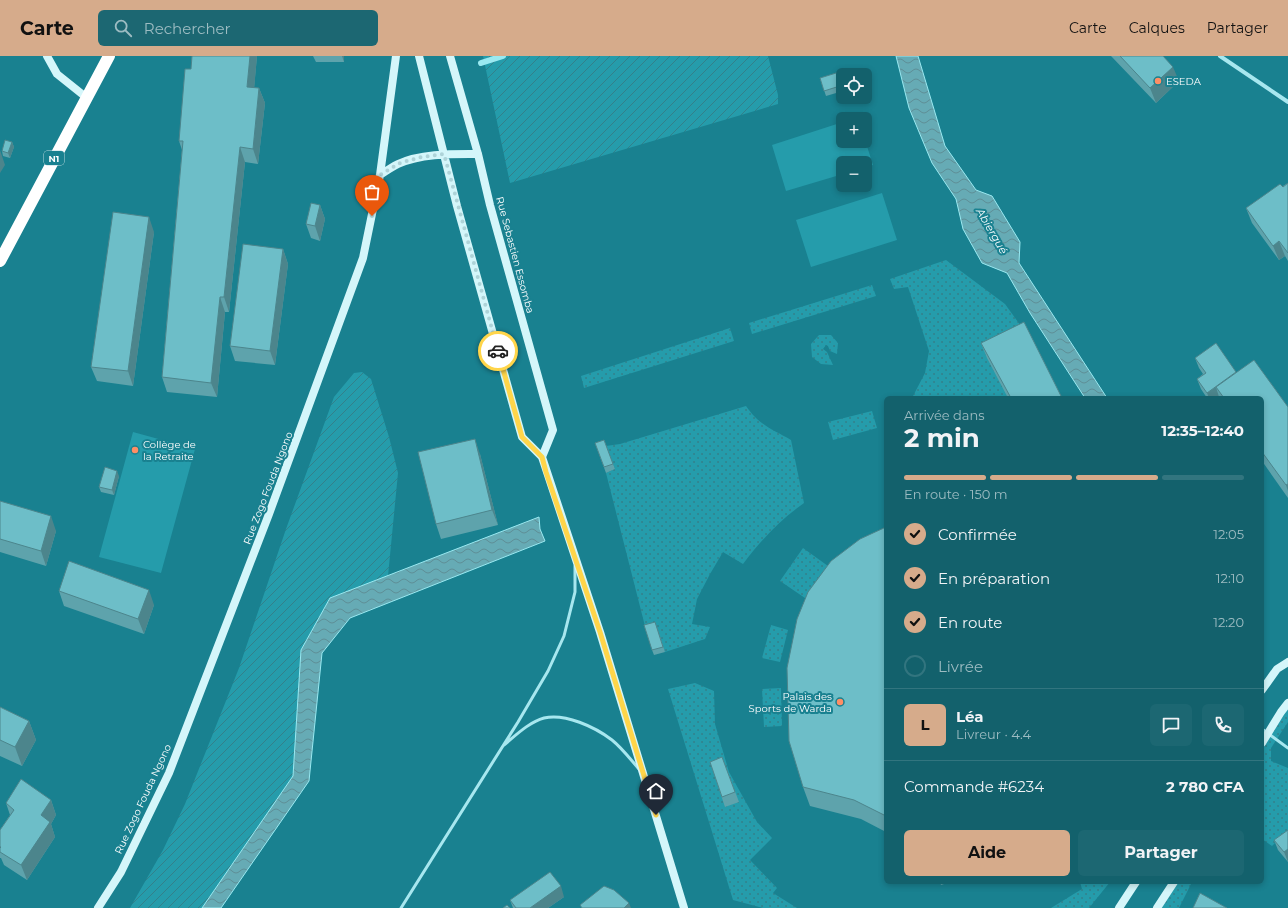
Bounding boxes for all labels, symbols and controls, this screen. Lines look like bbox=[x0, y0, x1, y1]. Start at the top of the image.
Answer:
search box bbox=[98, 10, 378, 46]
text: Carte bbox=[20, 17, 74, 40]
icon: search bbox=[112, 17, 134, 39]
text: Rechercher bbox=[144, 19, 231, 38]
text: Carte bbox=[1069, 19, 1107, 37]
text: Calques bbox=[1129, 19, 1185, 37]
text: Partager bbox=[1207, 19, 1268, 37]
map controls bbox=[836, 68, 872, 192]
button: locate bbox=[836, 68, 872, 104]
place label: ESEDA bbox=[1166, 75, 1202, 88]
marker: ESEDA bbox=[1153, 76, 1163, 86]
button: + bbox=[836, 112, 872, 148]
road number: N1 bbox=[44, 151, 64, 165]
button: − bbox=[836, 156, 872, 192]
pin bbox=[355, 175, 389, 216]
icon: bag bbox=[361, 181, 383, 203]
street label: Rue Sebastien Essomba bbox=[493, 195, 537, 315]
water label: Abiergué bbox=[973, 205, 1011, 257]
courier bbox=[478, 331, 518, 371]
icon: car bbox=[487, 340, 509, 362]
text: Arrivée dans bbox=[904, 407, 985, 423]
text: 12:35–12:40 bbox=[1161, 421, 1244, 440]
text: 2 min bbox=[904, 422, 980, 454]
street label: Rue Zogo Fouda Ngono bbox=[240, 430, 296, 546]
place label: Collège de la Retraite bbox=[143, 438, 196, 463]
marker: Collège de la Retraite bbox=[130, 445, 140, 455]
text: En route · 150 m bbox=[904, 486, 1008, 502]
icon: check bbox=[904, 523, 926, 545]
text: Confirmée bbox=[938, 525, 1017, 544]
text: 12:05 bbox=[1213, 526, 1244, 542]
icon: check bbox=[904, 567, 926, 589]
text: En préparation bbox=[938, 569, 1050, 588]
text: 12:10 bbox=[1216, 570, 1244, 586]
icon: check bbox=[904, 611, 926, 633]
text: En route bbox=[938, 613, 1002, 632]
text: 12:20 bbox=[1213, 614, 1244, 630]
text: Livrée bbox=[938, 657, 983, 676]
place label: Palais des Sports de Warda bbox=[749, 690, 832, 715]
marker: Palais des Sports de Warda bbox=[835, 697, 845, 707]
button: chat bbox=[1150, 704, 1192, 746]
button: phone bbox=[1202, 704, 1244, 746]
text: Léa bbox=[956, 707, 984, 726]
text: L bbox=[920, 715, 930, 734]
text: Livreur · 4.4 bbox=[956, 726, 1031, 742]
street label: Rue Zogo Fouda Ngono bbox=[112, 742, 174, 856]
pin bbox=[639, 774, 673, 815]
text: Commande #6234 bbox=[904, 777, 1044, 796]
text: 2 780 CFA bbox=[1166, 777, 1244, 796]
icon: home bbox=[645, 780, 667, 802]
button: Aide bbox=[904, 830, 1070, 876]
button: Partager bbox=[1078, 830, 1244, 876]

